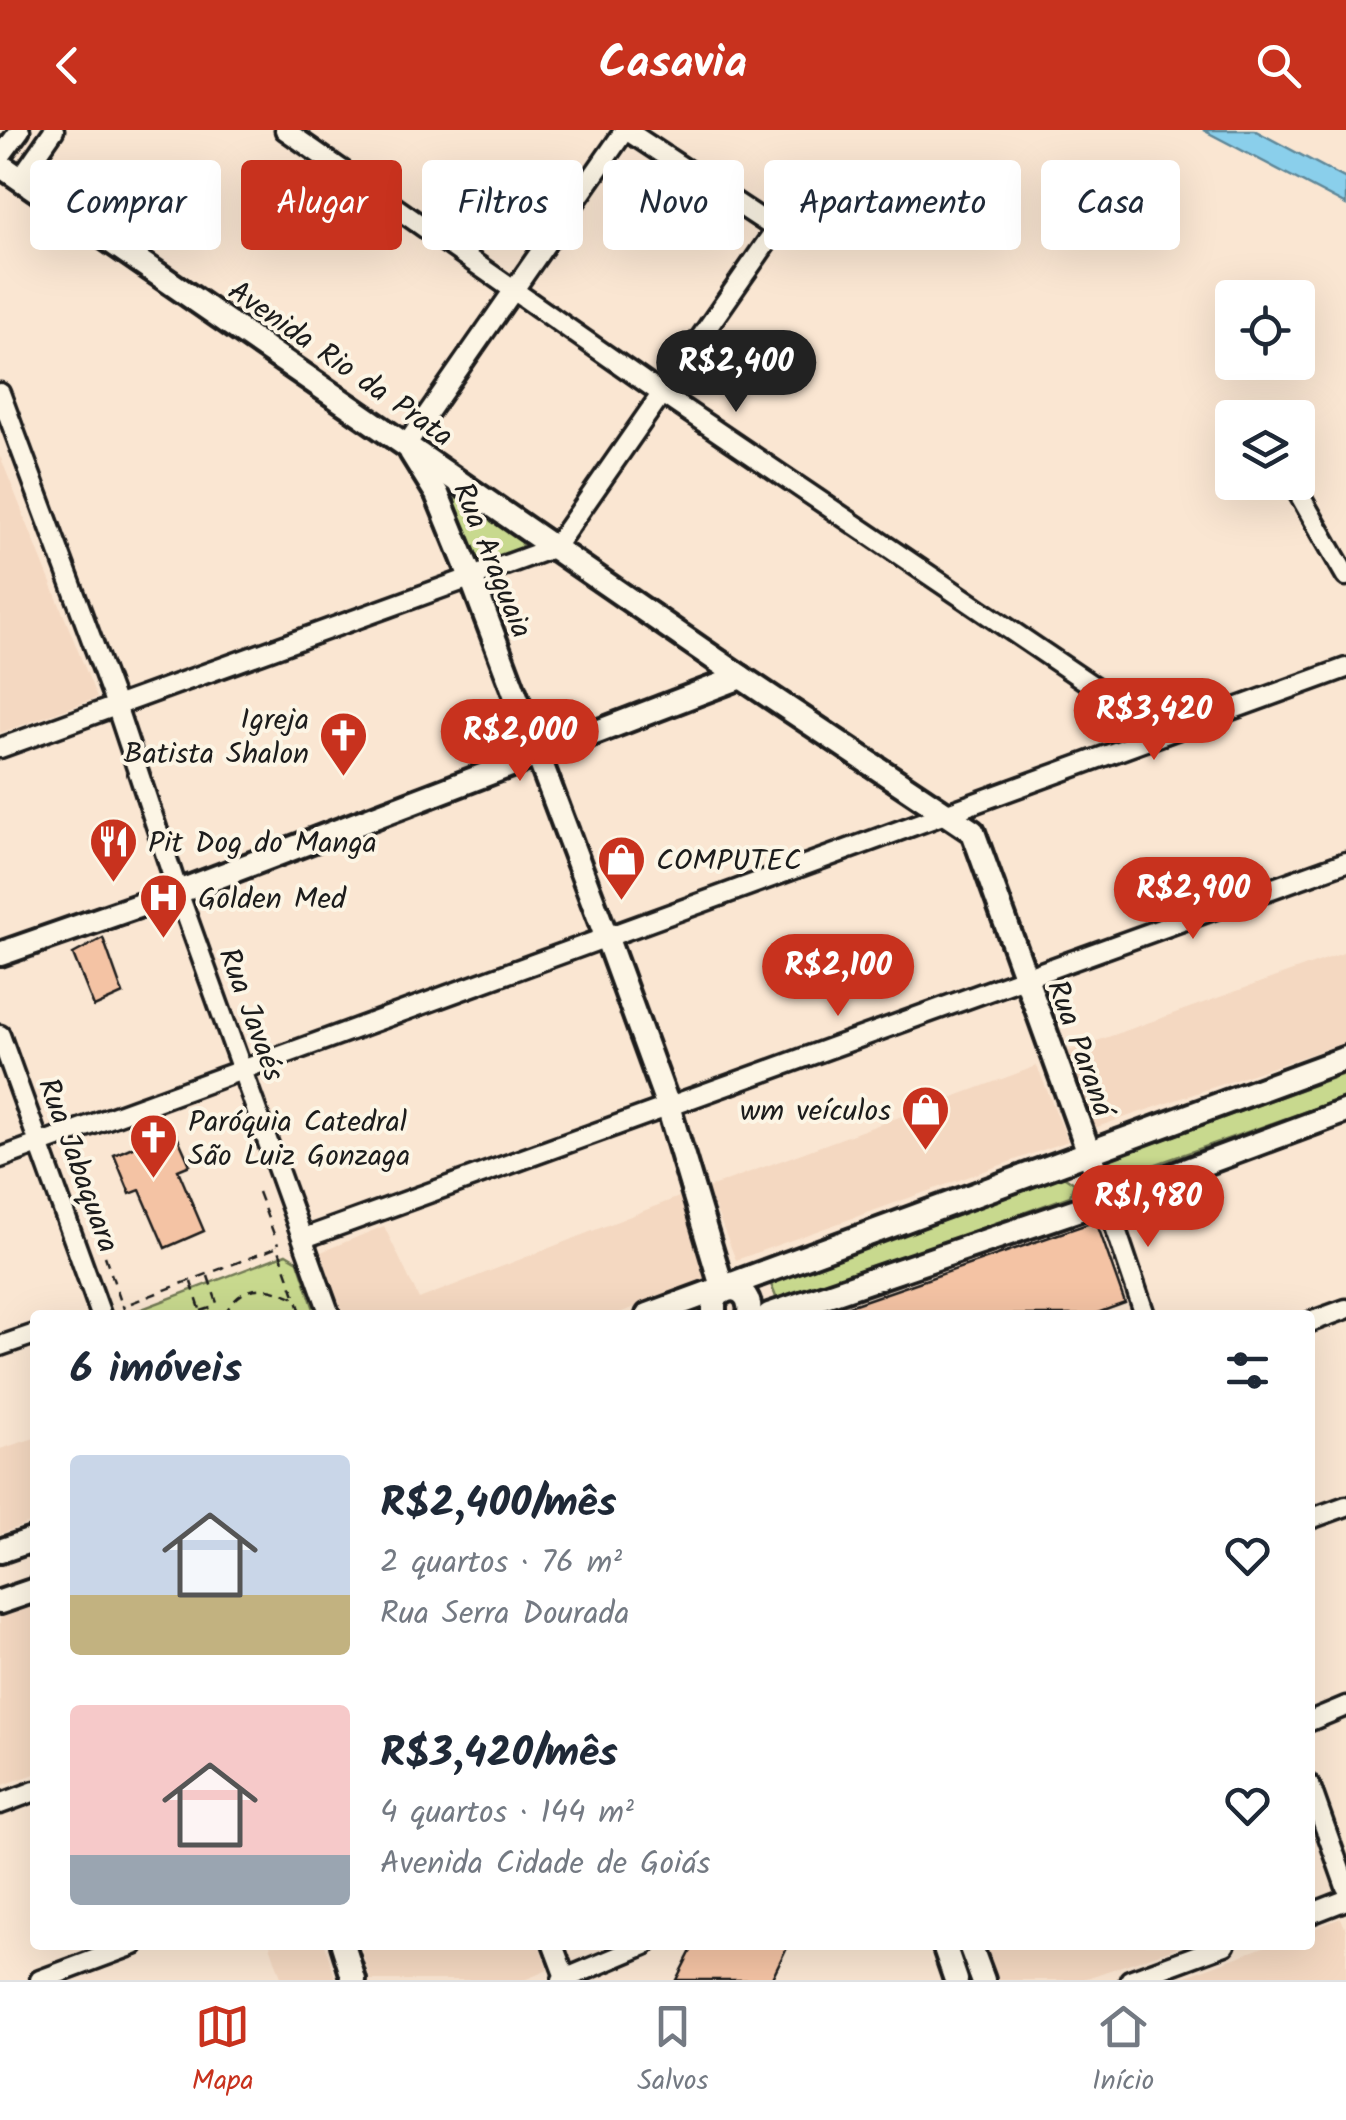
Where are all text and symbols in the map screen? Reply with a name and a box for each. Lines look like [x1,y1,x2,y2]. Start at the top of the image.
text: Casavia [599,29,747,101]
icon: back [40,38,95,93]
icon: search [1251,38,1306,93]
chip: Comprar [30,160,221,250]
chip: Alugar [241,160,402,250]
chip: Filtros [422,160,583,250]
chip: Novo [603,160,744,250]
chip: Apartamento [764,160,1021,250]
chip: Casa [1041,160,1180,250]
street label: Avenida Rio da Prata [217,269,463,461]
map controls [1215,280,1315,500]
button: locate [1215,280,1315,380]
pin: R$2,400 [644,330,828,415]
text: R$2,400 [678,337,794,388]
button: layers [1215,400,1315,500]
street label: Rua Araguaia [438,476,544,646]
pin: R$3,420 [1062,678,1246,763]
text: R$3,420 [1096,685,1212,736]
place label: Igreja Batista Shalon [124,697,309,779]
pin: R$2,000 [428,699,612,784]
text: R$2,000 [463,706,577,757]
church icon: Igreja Batista Shalon [318,710,370,778]
restaurant icon: Pit Dog do Manga [87,816,139,884]
place label: Pit Dog do Manga [148,820,377,868]
shop icon: COMPUTEC [595,834,647,902]
place label: COMPUTEC [656,838,802,886]
pin: R$2,900 [1101,857,1285,942]
text: R$2,900 [1136,864,1250,915]
hospital icon: Golden Med [137,872,189,940]
place label: Golden Med [198,876,347,924]
pin: R$2,100 [746,934,930,1019]
street label: Rua Javaés [204,941,296,1088]
text: R$2,100 [784,941,892,992]
street label: Rua Paraná [1032,973,1127,1127]
street label: Rua Jabaquara [23,1072,131,1260]
shop icon: wm veículos [900,1084,952,1152]
place label: wm veículos [740,1088,891,1136]
place label: Paróquia Catedral São Luiz Gonzaga [188,1099,410,1181]
church icon: Paróquia Catedral São Luiz Gonzaga [127,1112,179,1180]
pin: R$1,980 [1056,1165,1240,1250]
text: R$1,980 [1094,1172,1202,1223]
text: 6 imóveis [70,1337,242,1404]
icon: filters [1220,1343,1275,1398]
text: R$2,400/mês [380,1471,617,1538]
icon: home [150,1495,270,1615]
icon: heart [1220,1528,1275,1583]
text: 2 quartos · 76 m² [380,1538,622,1589]
text: Rua Serra Dourada [380,1589,629,1640]
text: R$3,420/mês [380,1721,618,1788]
icon: home [150,1745,270,1865]
icon: heart [1220,1778,1275,1833]
text: 4 quartos · 144 m² [380,1788,634,1839]
text: Avenida Cidade de Goiás [380,1839,710,1890]
tab: Mapa [192,1999,254,2104]
tab: Salvos [637,1999,708,2104]
tab: Início [1092,1999,1154,2104]

